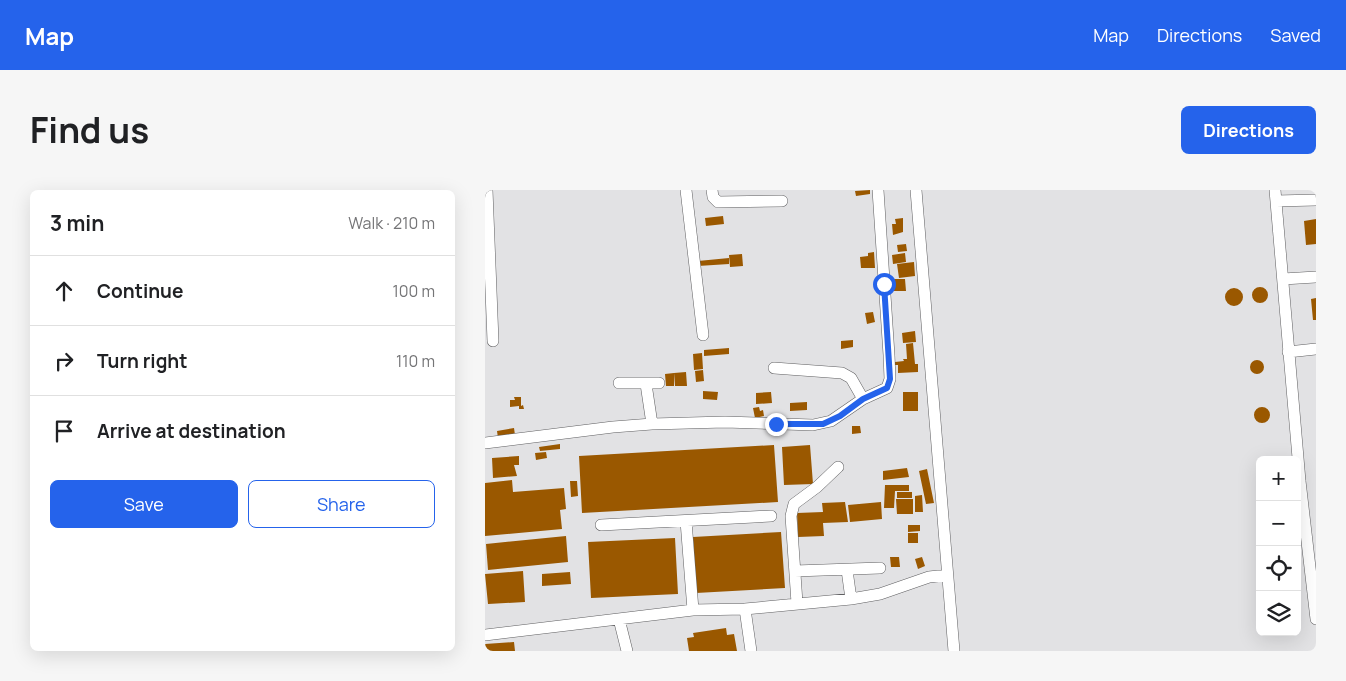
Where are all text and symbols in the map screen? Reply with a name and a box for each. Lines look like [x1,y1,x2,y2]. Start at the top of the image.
text: Map [25,19,74,52]
text: Map [1093,23,1129,47]
text: Directions [1157,23,1242,47]
text: Saved [1270,23,1321,47]
text: Find us [30,106,149,154]
button: Directions [1181,106,1316,154]
text: 3 min [50,209,104,237]
text: Walk · 210 m [348,212,435,234]
route start [873,273,896,296]
icon: ahead [50,277,78,305]
text: Continue [97,278,183,304]
text: 100 m [392,280,435,302]
icon: right [50,347,78,375]
text: Turn right [97,348,187,374]
text: 110 m [396,350,435,372]
route end [765,413,788,436]
icon: arrive [50,417,78,445]
text: Arrive at destination [97,418,286,444]
map controls [1256,456,1301,636]
button: + [1256,456,1301,501]
button: Save [50,480,238,528]
button: Share [248,480,435,528]
button: − [1256,501,1301,546]
button: locate [1256,546,1301,591]
button: layers [1256,591,1301,636]

